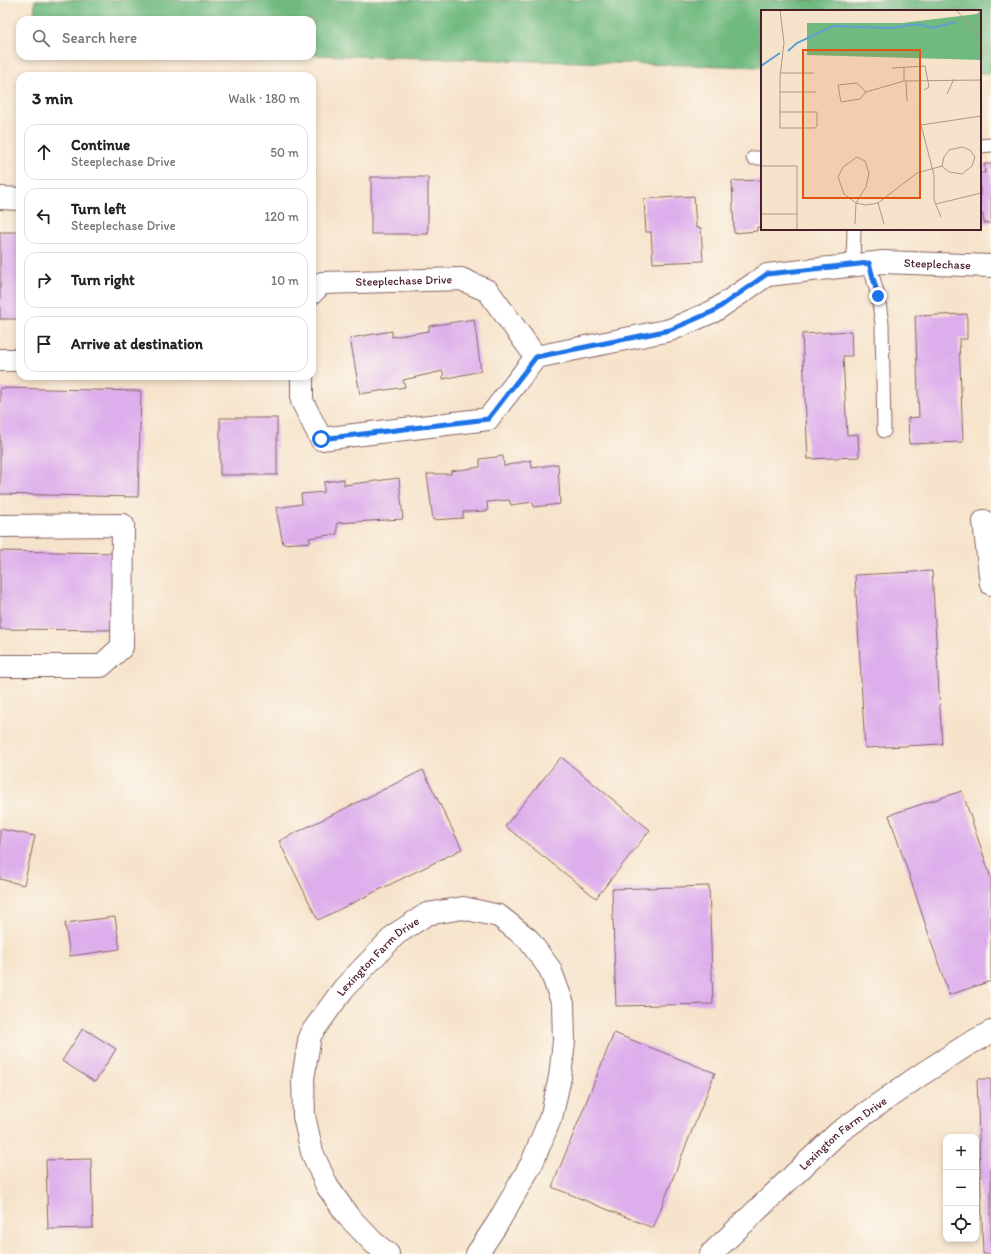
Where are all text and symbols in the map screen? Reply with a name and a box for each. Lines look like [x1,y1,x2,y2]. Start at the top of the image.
inset map [761,10,981,230]
search box [16,16,316,60]
icon: search [30,27,52,49]
text: Search here [62,29,137,47]
text: 3 min [32,88,73,108]
text: Walk · 180 m [228,91,300,106]
text: Continue [71,136,130,154]
icon: ahead [33,141,55,163]
text: 50 m [270,145,299,160]
text: Steeplechase Drive [71,154,176,169]
text: Turn left [71,200,126,218]
icon: left [33,205,55,227]
text: 120 m [264,209,299,224]
text: Steeplechase Drive [71,218,176,233]
street label: Steeplechase [904,256,971,272]
icon: right [33,269,55,291]
text: Turn right [71,271,135,289]
street label: Steeplechase Drive [355,272,453,289]
text: 10 m [271,273,299,288]
route end [869,287,887,305]
icon: arrive [33,333,55,355]
text: Arrive at destination [71,335,203,353]
route start [312,430,330,448]
street label: Lexington Farm Drive [334,914,422,999]
street label: Lexington Farm Drive [796,1094,890,1173]
map controls [943,1134,979,1242]
button: + [943,1134,979,1170]
button: − [943,1170,979,1206]
button: locate [943,1206,979,1242]

